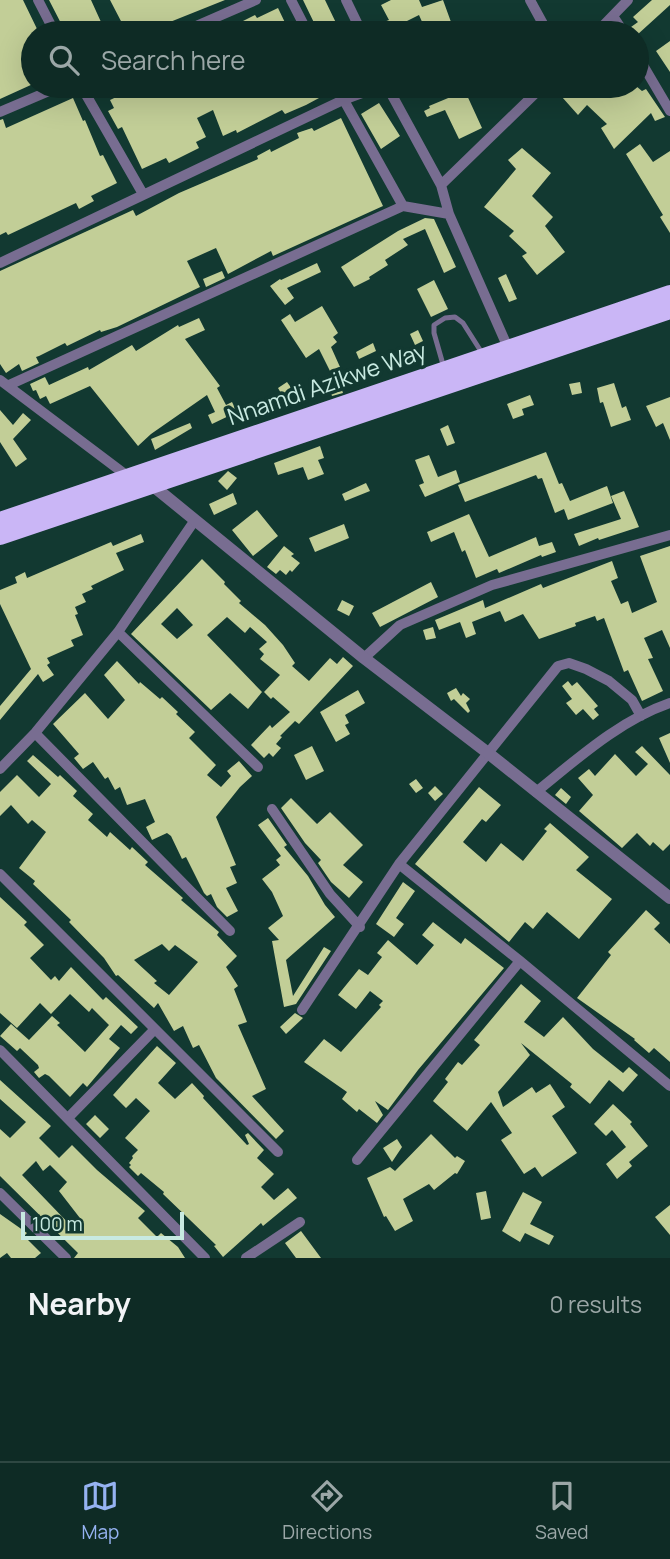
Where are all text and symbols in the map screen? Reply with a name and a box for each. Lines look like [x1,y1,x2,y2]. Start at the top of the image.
search box [21,21,649,98]
icon: search [45,41,83,79]
text: Search here [101,42,246,78]
street label: Nnamdi Azikwe Way [223,334,431,432]
scale bar [21,1209,184,1241]
text: 100 m [32,1211,83,1237]
text: Nearby [28,1283,131,1324]
text: 0 results [549,1288,642,1320]
tab: Map [81,1477,119,1545]
tab: Directions [282,1477,372,1545]
tab: Saved [535,1477,589,1545]

